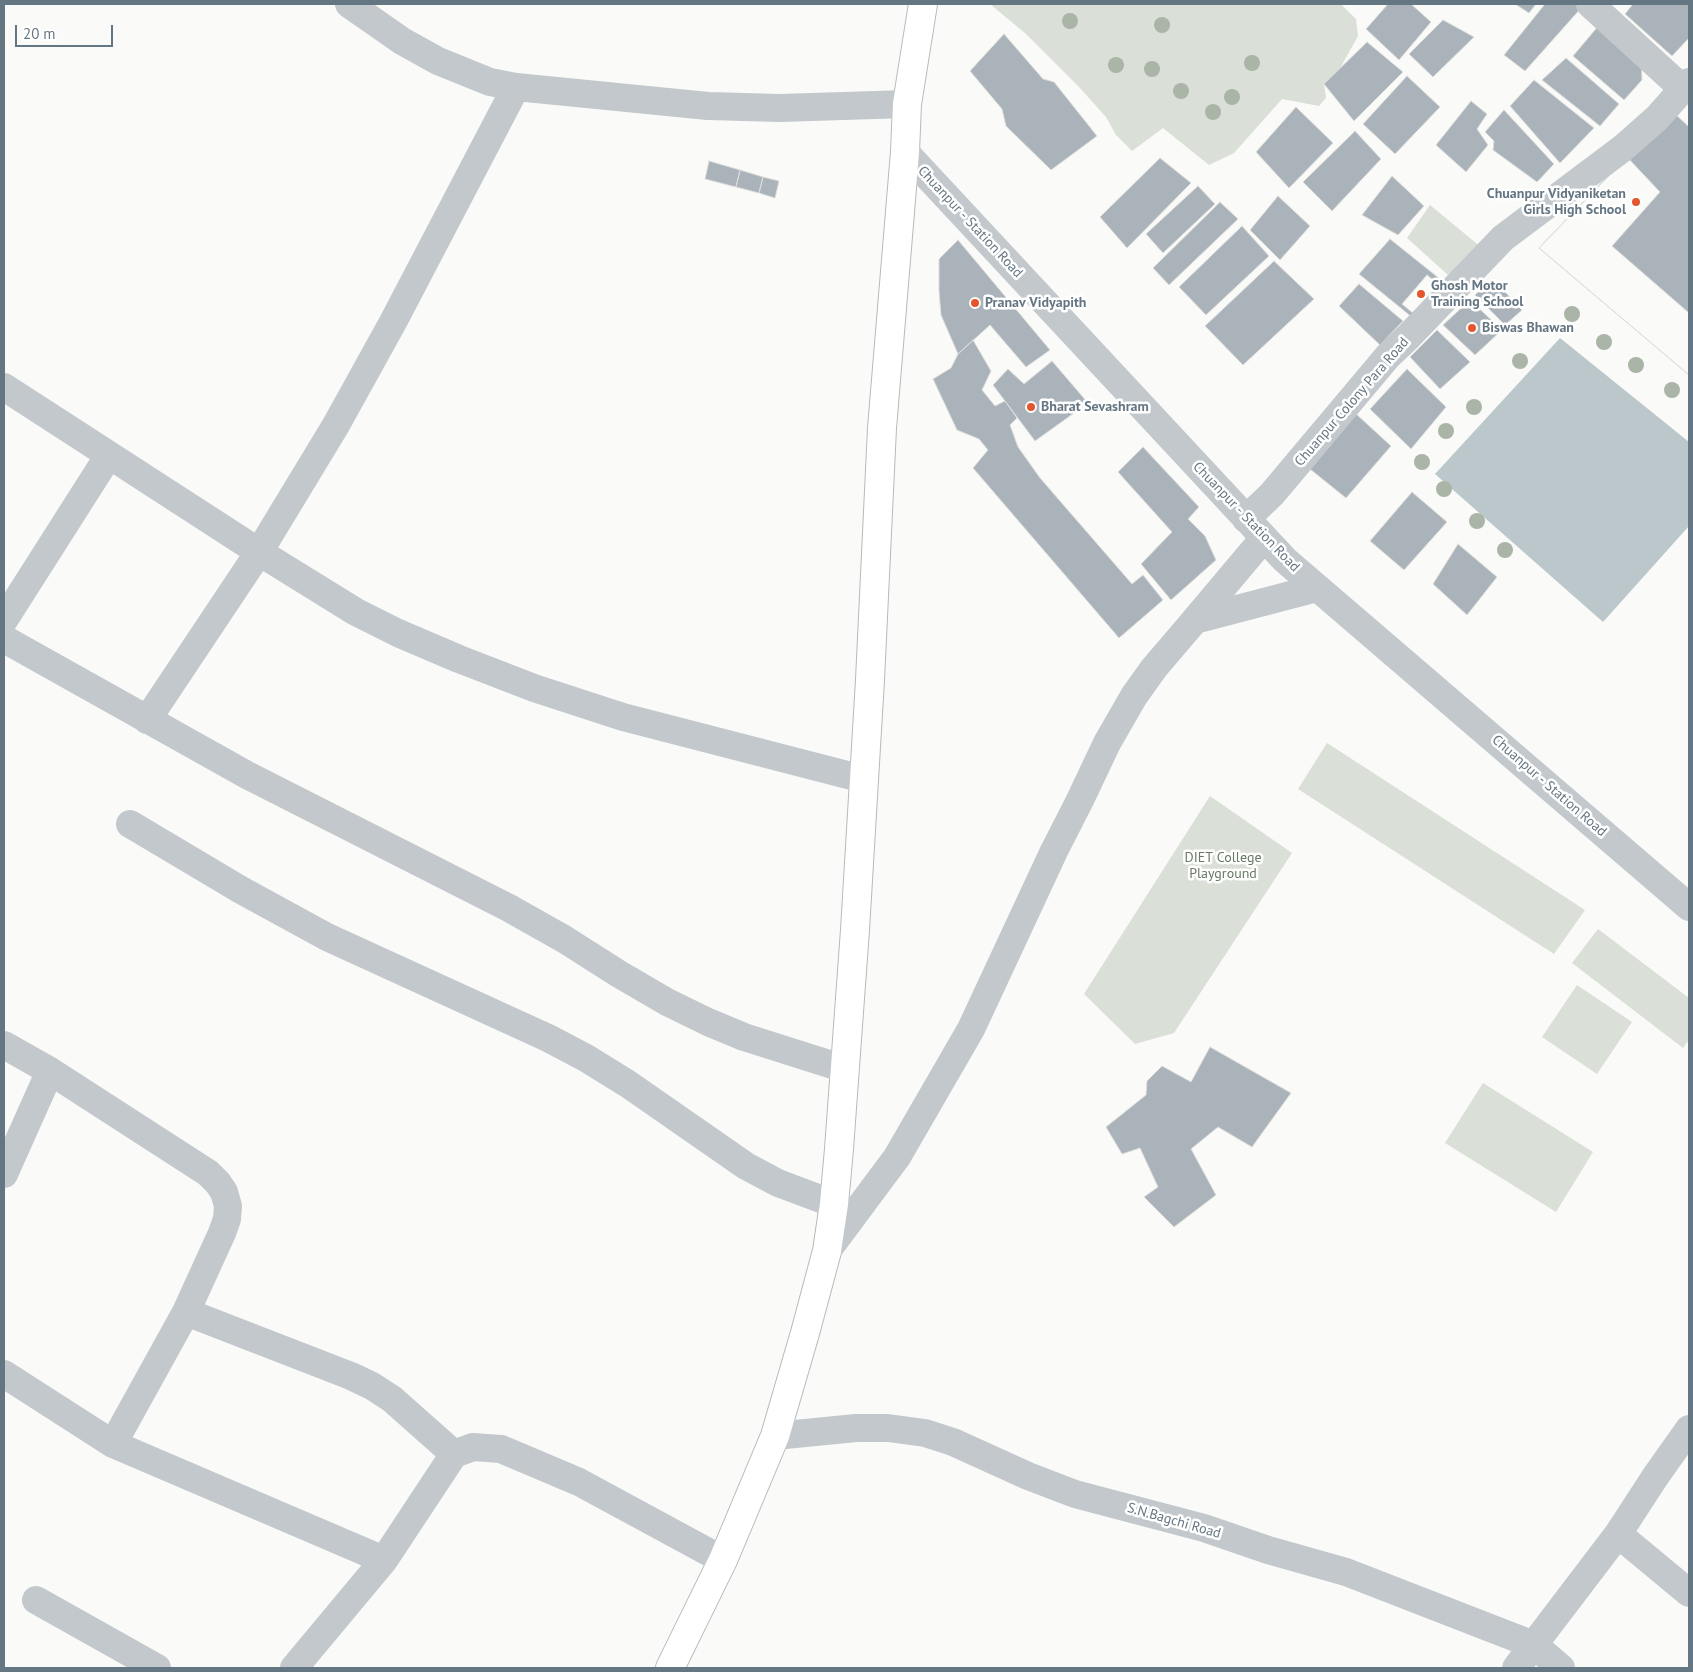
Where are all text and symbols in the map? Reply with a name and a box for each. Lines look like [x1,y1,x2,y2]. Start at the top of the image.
scale bar [18,15,115,47]
text: 20 m [23,24,56,43]
street label: Chuanpur - Station Road [914,163,1026,281]
place label: Chuanpur Vidyaniketan Girls High School [1487,186,1626,218]
marker: Chuanpur Vidyaniketan Girls High School [1630,196,1642,208]
place label: Ghosh Motor Training School [1431,278,1523,310]
marker: Ghosh Motor Training School [1415,288,1427,300]
place label: Pranav Vidyapith [985,295,1086,311]
marker: Pranav Vidyapith [969,297,981,309]
place label: Biswas Bhawan [1482,320,1574,336]
marker: Biswas Bhawan [1466,322,1478,334]
street label: Chuanpur Colony Para Road [1291,334,1413,470]
place label: Bharat Sevashram [1041,399,1149,415]
marker: Bharat Sevashram [1025,401,1037,413]
street label: Chuanpur - Station Road [1189,459,1303,575]
street label: Chuanpur - Station Road [1488,732,1610,840]
park label: DIET College Playground [1184,850,1262,882]
street label: S.N.Bagchi Road [1125,1500,1223,1542]

